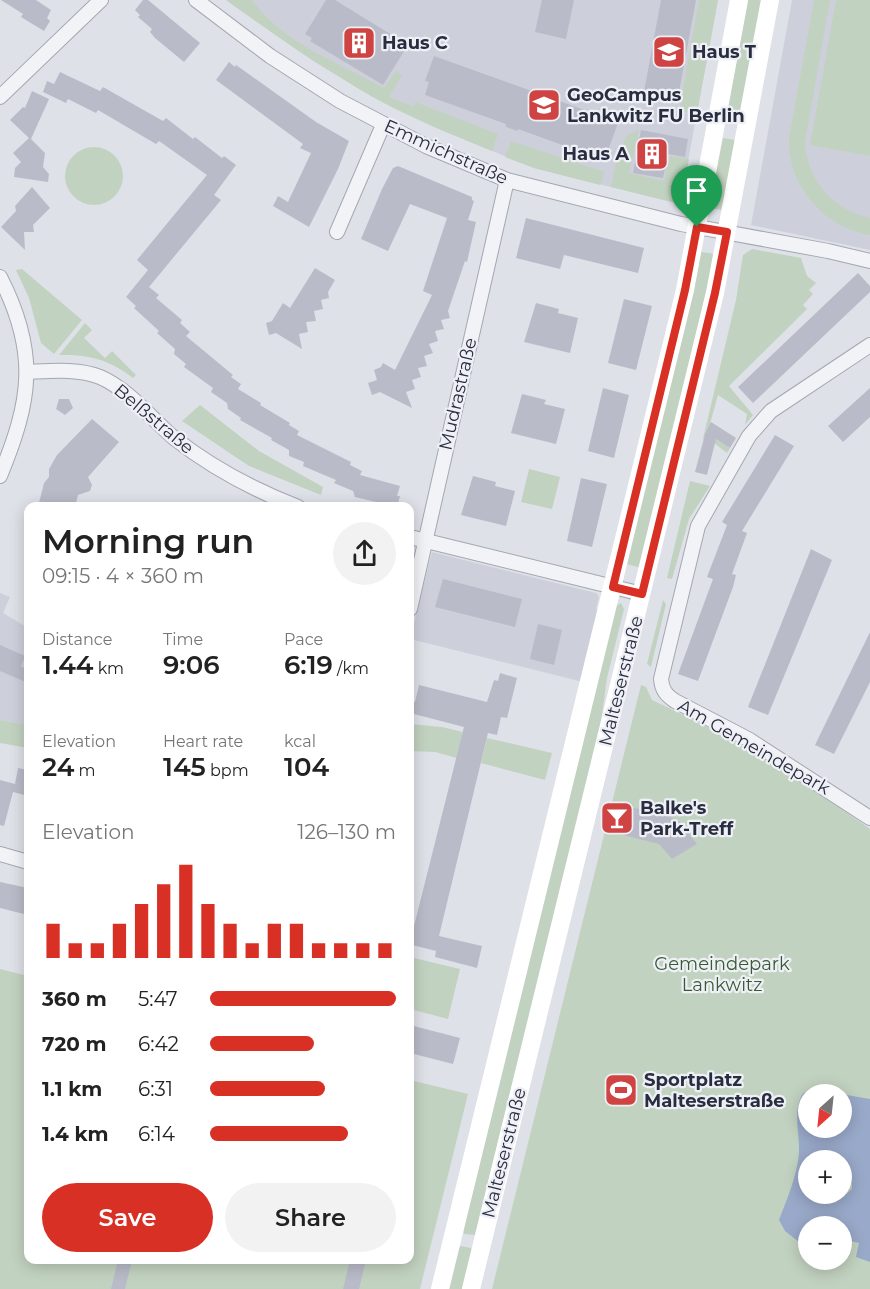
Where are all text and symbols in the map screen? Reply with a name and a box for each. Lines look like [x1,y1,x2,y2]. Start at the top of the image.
building icon: Haus C [341,25,377,61]
place label: Haus C [382,32,448,54]
school or university icon: Haus T [651,34,687,70]
place label: Haus T [692,41,757,63]
place label: GeoCampus Lankwitz FU Berlin [567,84,745,127]
school or university icon: GeoCampus Lankwitz FU Berlin [526,87,562,123]
street label: Emmichstraße [381,115,511,189]
building icon: Haus A [634,136,670,172]
place label: Haus A [563,143,629,165]
pin [671,165,722,227]
icon: arrive [680,174,713,207]
street label: Mudrastraße [434,336,482,452]
street label: Belßstraße [110,379,198,459]
text: Morning run [42,521,254,561]
button: share [333,522,396,585]
text: 09:15 · 4 × 360 m [42,564,204,588]
street label: Malteserstraße [594,614,648,748]
text: Distance [42,630,112,649]
text: Time [163,630,203,649]
text: Pace [284,630,323,649]
text: 1.44 [42,649,93,681]
text: 9:06 [163,649,219,681]
text: 6:19 [284,649,333,681]
text: km [93,659,124,678]
text: /km [333,659,369,678]
street label: Am Gemeindepark [674,694,834,800]
text: Elevation [42,732,116,751]
text: Heart rate [163,732,243,751]
text: kcal [284,732,316,751]
text: 24 [42,751,74,783]
text: 145 [163,751,206,783]
text: 104 [284,751,329,783]
text: m [74,761,96,780]
text: bpm [206,761,249,780]
place label: Balke's Park-Treff [640,797,734,840]
bar icon: Balke's Park-Treff [599,800,635,836]
text: Elevation [42,820,134,844]
text: 126–130 m [297,820,396,844]
park label: Gemeindepark Lankwitz [654,953,790,996]
text: 360 m [42,987,107,1011]
text: 5:47 [138,987,178,1011]
text: 720 m [42,1032,106,1056]
text: 6:42 [138,1032,179,1056]
place label: Sportplatz Malteserstraße [644,1069,785,1112]
sports icon: Sportplatz Malteserstraße [603,1072,639,1108]
text: 1.1 km [42,1077,102,1101]
text: 6:31 [138,1077,173,1101]
north arrow [798,1084,852,1138]
map controls [798,1084,852,1270]
street label: Malteserstraße [477,1086,531,1220]
text: 1.4 km [42,1122,109,1146]
text: 6:14 [138,1122,175,1146]
button: + [798,1150,852,1204]
button: Save [42,1183,213,1252]
button: Share [225,1183,396,1252]
button: − [798,1216,852,1270]

